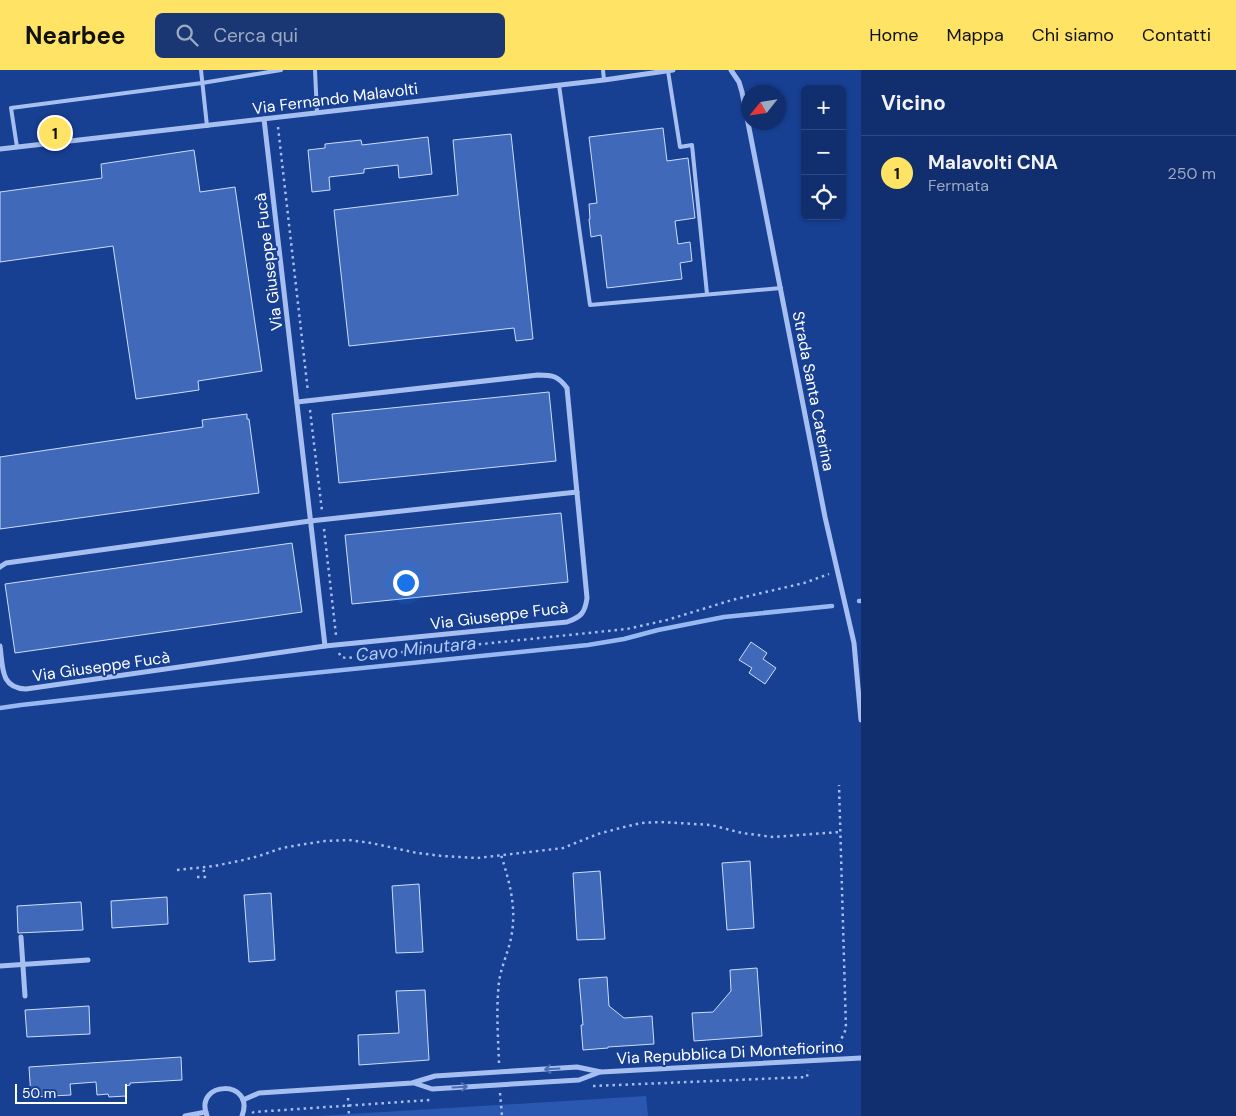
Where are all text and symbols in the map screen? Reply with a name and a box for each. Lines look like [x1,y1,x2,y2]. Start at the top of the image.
search box [155,13,505,58]
text: Nearbee [25,20,125,51]
icon: search [173,21,201,49]
text: Cerca qui [213,23,298,48]
text: Home [869,23,919,47]
text: Mappa [947,23,1004,47]
text: Chi siamo [1032,23,1114,47]
text: Contatti [1142,23,1211,47]
street label: Via Fernando Malavolti [251,78,419,119]
north arrow [741,85,786,130]
map controls [801,85,846,220]
button: + [801,85,846,130]
text: Vicino [881,89,946,117]
pin: 1 [39,114,71,152]
button: − [801,130,846,175]
text: Malavolti CNA [928,150,1058,175]
text: 1 [894,163,900,184]
text: 250 m [1168,163,1216,184]
button: locate [801,175,846,220]
text: Fermata [928,175,989,196]
street label: Via Giuseppe Fucà [250,192,287,332]
street label: Strada Santa Caterina [788,309,839,473]
your location [393,570,419,596]
street label: Via Giuseppe Fucà [429,597,569,634]
water label: Cavo Minutara [354,631,478,667]
street label: Via Giuseppe Fucà [31,646,171,687]
street label: Via Repubblica Di Montefiorino [616,1036,844,1069]
one-way arrow [545,1064,561,1073]
scale bar [15,1081,128,1104]
one-way arrow [452,1083,468,1092]
text: 50 m [22,1084,56,1102]

